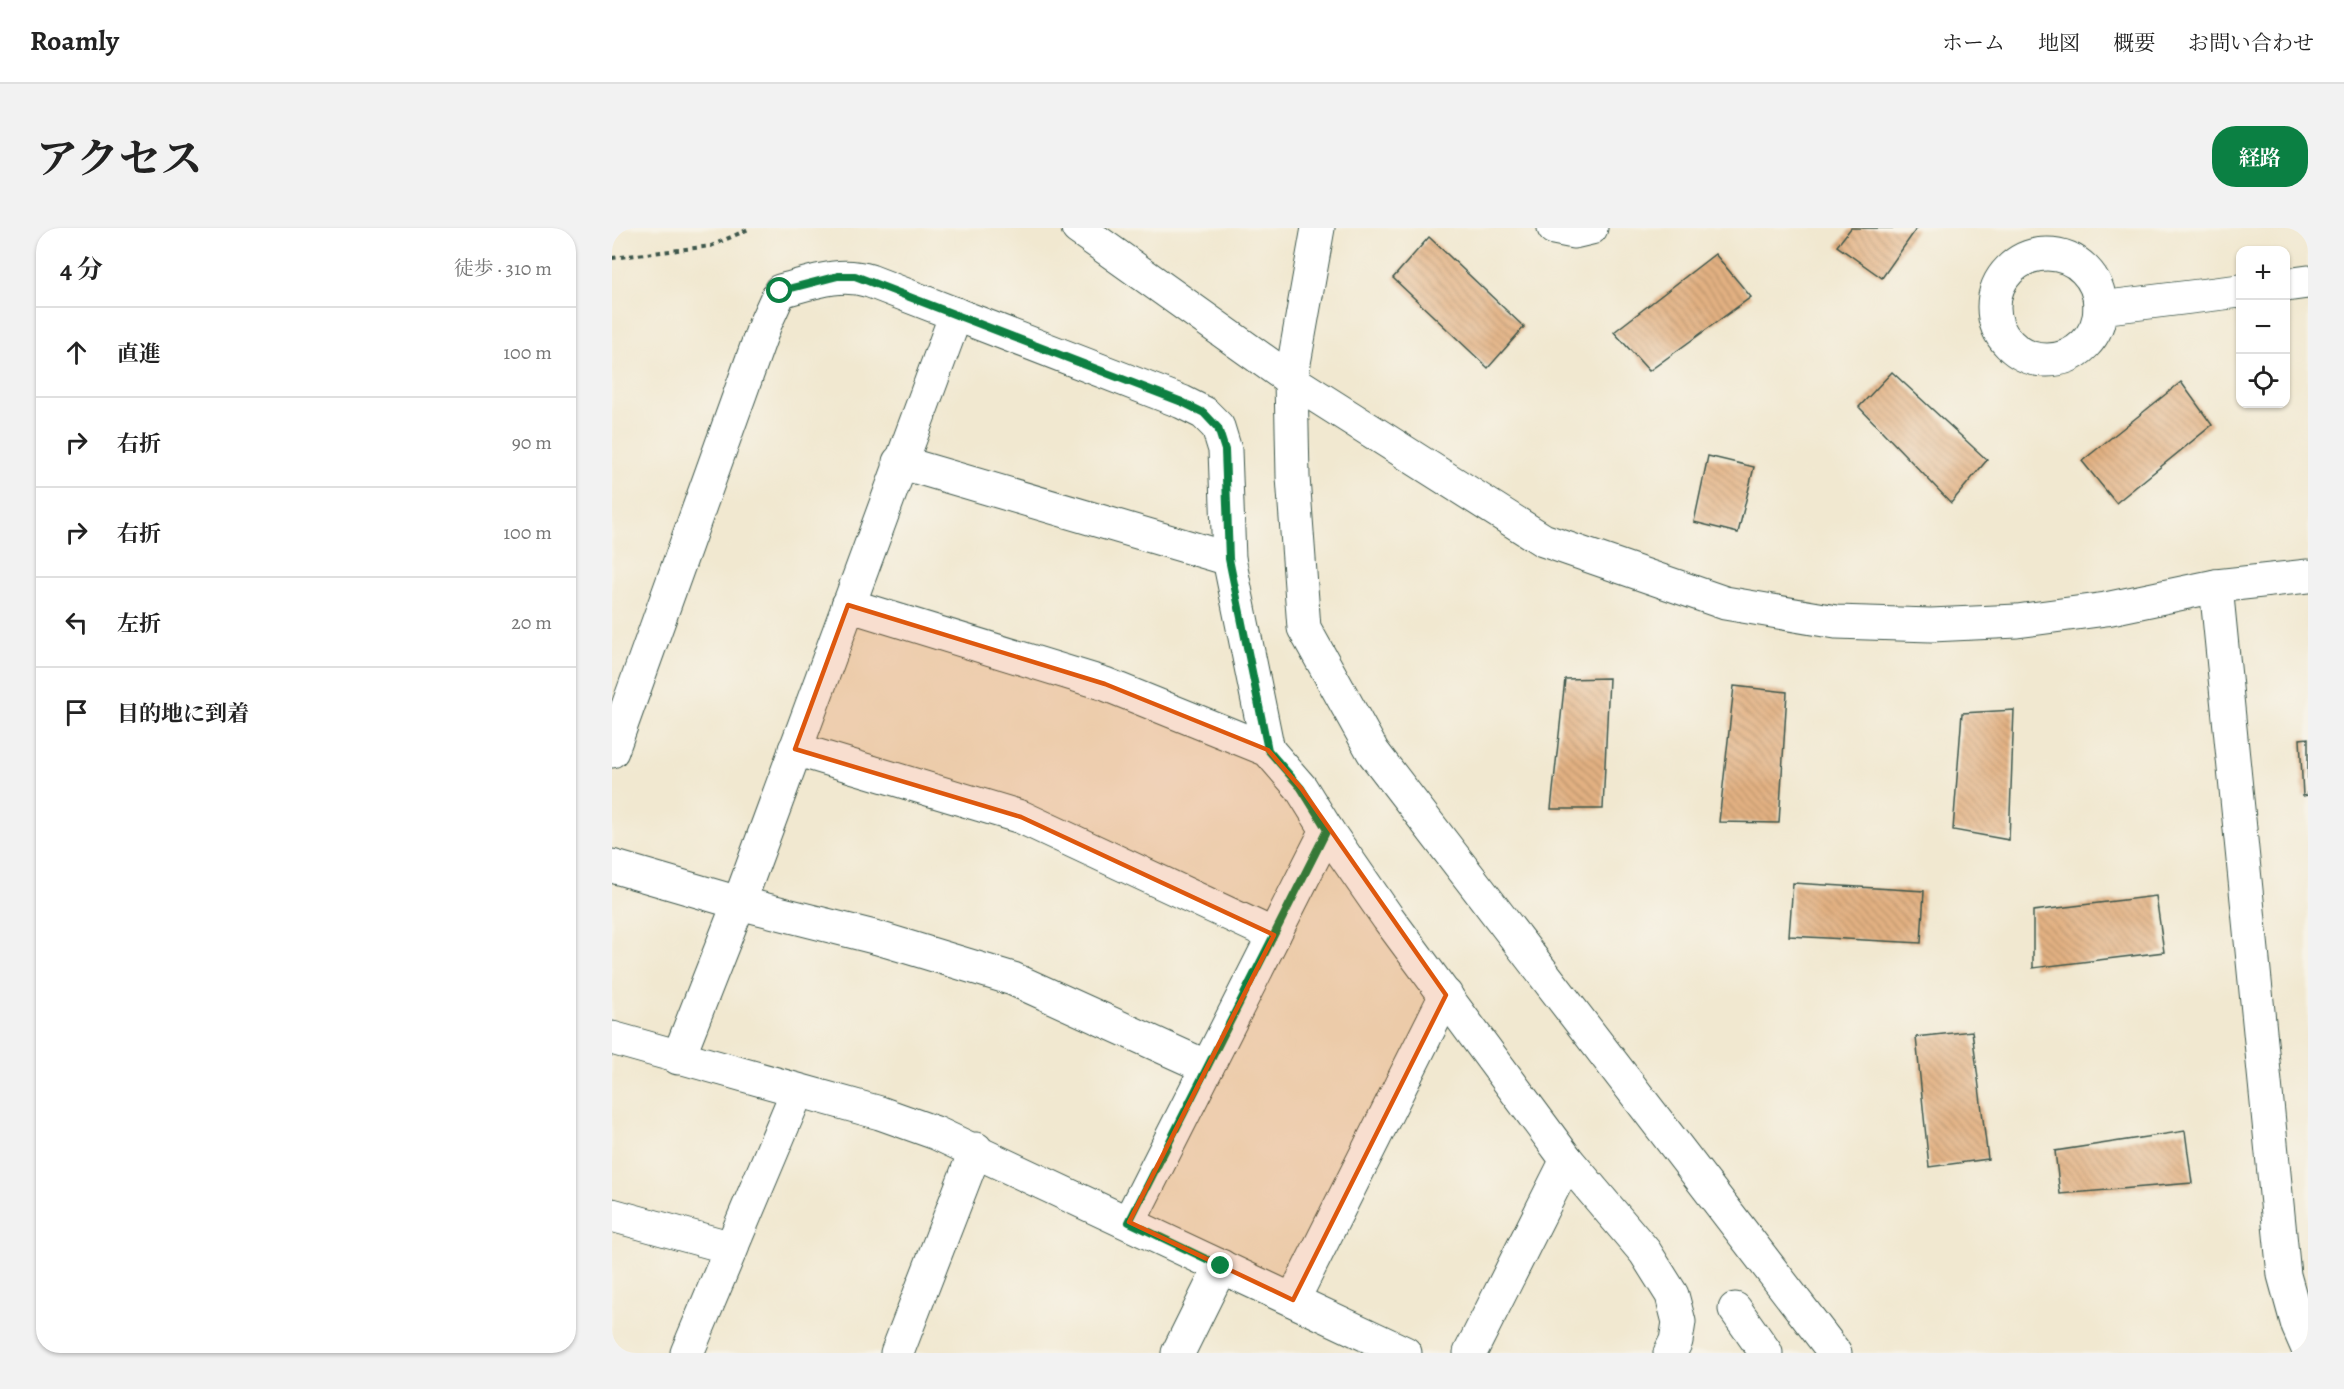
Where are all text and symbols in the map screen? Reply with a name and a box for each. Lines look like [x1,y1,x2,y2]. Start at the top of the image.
text: Roamly [30,22,119,60]
text: ホーム [1942,29,2005,57]
text: 地図 [2038,29,2080,57]
text: 概要 [2113,29,2155,57]
text: お問い合わせ [2188,29,2314,57]
button: 経路 [2212,126,2308,187]
text: アクセス [36,130,203,187]
map controls [2236,246,2290,408]
button: + [2236,246,2290,300]
text: 4 分 [60,252,103,287]
text: 徒歩 · 310 m [454,255,552,282]
route start [766,277,792,303]
button: − [2236,300,2290,354]
icon: ahead [60,336,93,369]
text: 直進 [117,339,161,369]
text: 100 m [503,339,552,366]
button: locate [2236,354,2290,408]
icon: right [60,426,93,459]
text: 右折 [117,429,161,459]
text: 90 m [512,429,552,456]
icon: right [60,516,93,549]
text: 右折 [117,519,161,549]
text: 100 m [503,519,552,546]
icon: left [60,606,93,639]
text: 左折 [117,609,161,639]
text: 20 m [511,609,552,636]
icon: arrive [60,696,93,729]
text: 目的地に到着 [117,699,249,729]
route end [1207,1252,1233,1278]

